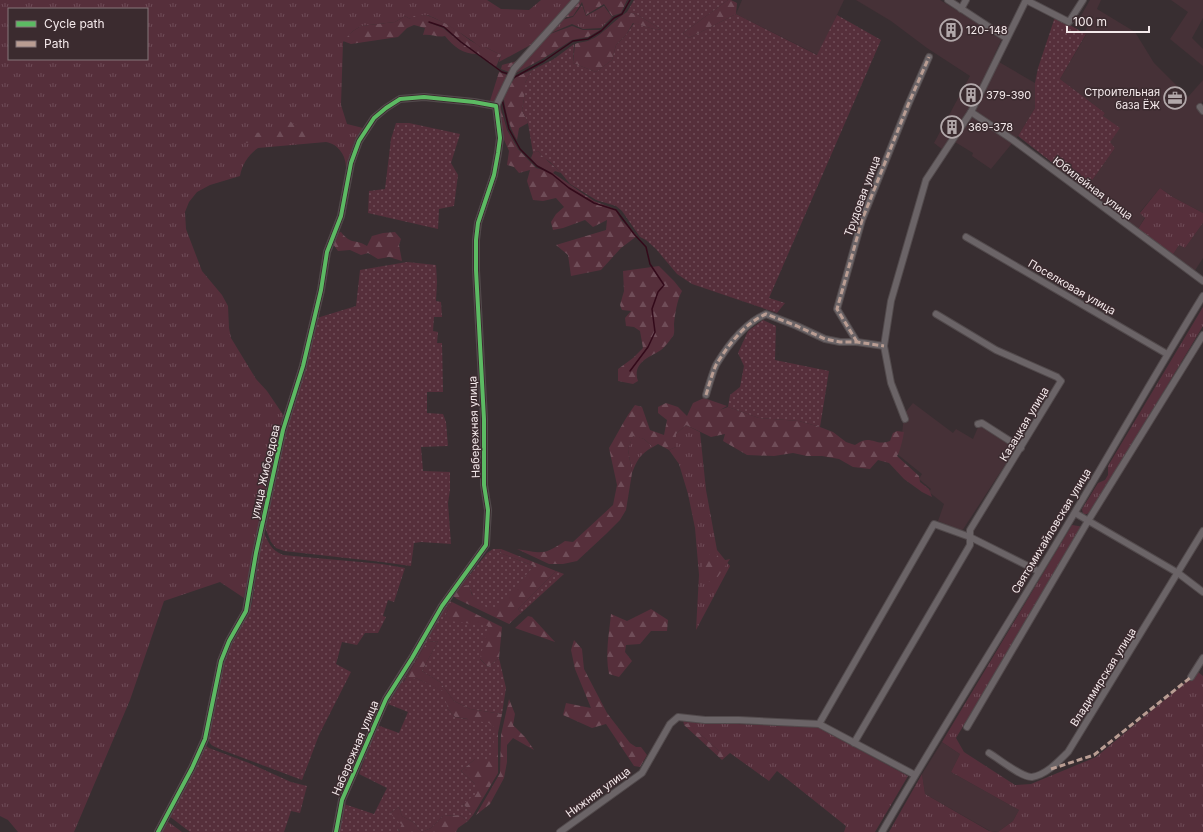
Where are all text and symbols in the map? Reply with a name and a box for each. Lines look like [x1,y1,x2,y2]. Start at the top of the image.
legend [8,8,148,60]
scale bar [1067,8,1149,34]
text: 100 m [1073,14,1107,29]
text: Cycle path [44,16,105,31]
building icon: 120-148 [938,17,964,43]
place label: 120-148 [966,23,1008,37]
text: Path [44,36,69,51]
building icon: 379-390 [958,82,984,108]
place label: Строительная база ЁЖ [1084,85,1160,112]
office icon: Строительная база ЁЖ [1162,85,1188,111]
place label: 379-390 [986,88,1031,102]
building icon: 369-378 [939,114,965,140]
place label: 369-378 [968,120,1013,134]
street label: Юбилейная улица [1050,153,1136,223]
street label: Трудовая улица [841,154,883,238]
street label: Поселковая улица [1026,256,1118,318]
street label: Набережная улица [465,376,483,478]
street label: Казацкая улица [996,384,1052,464]
street label: улица Жибоедова [247,423,283,521]
street label: Святомихайловская улица [1008,466,1094,596]
street label: Владимирская улица [1067,625,1139,729]
street label: Набережная улица [329,698,381,798]
street label: Нижняя улица [563,764,633,820]

